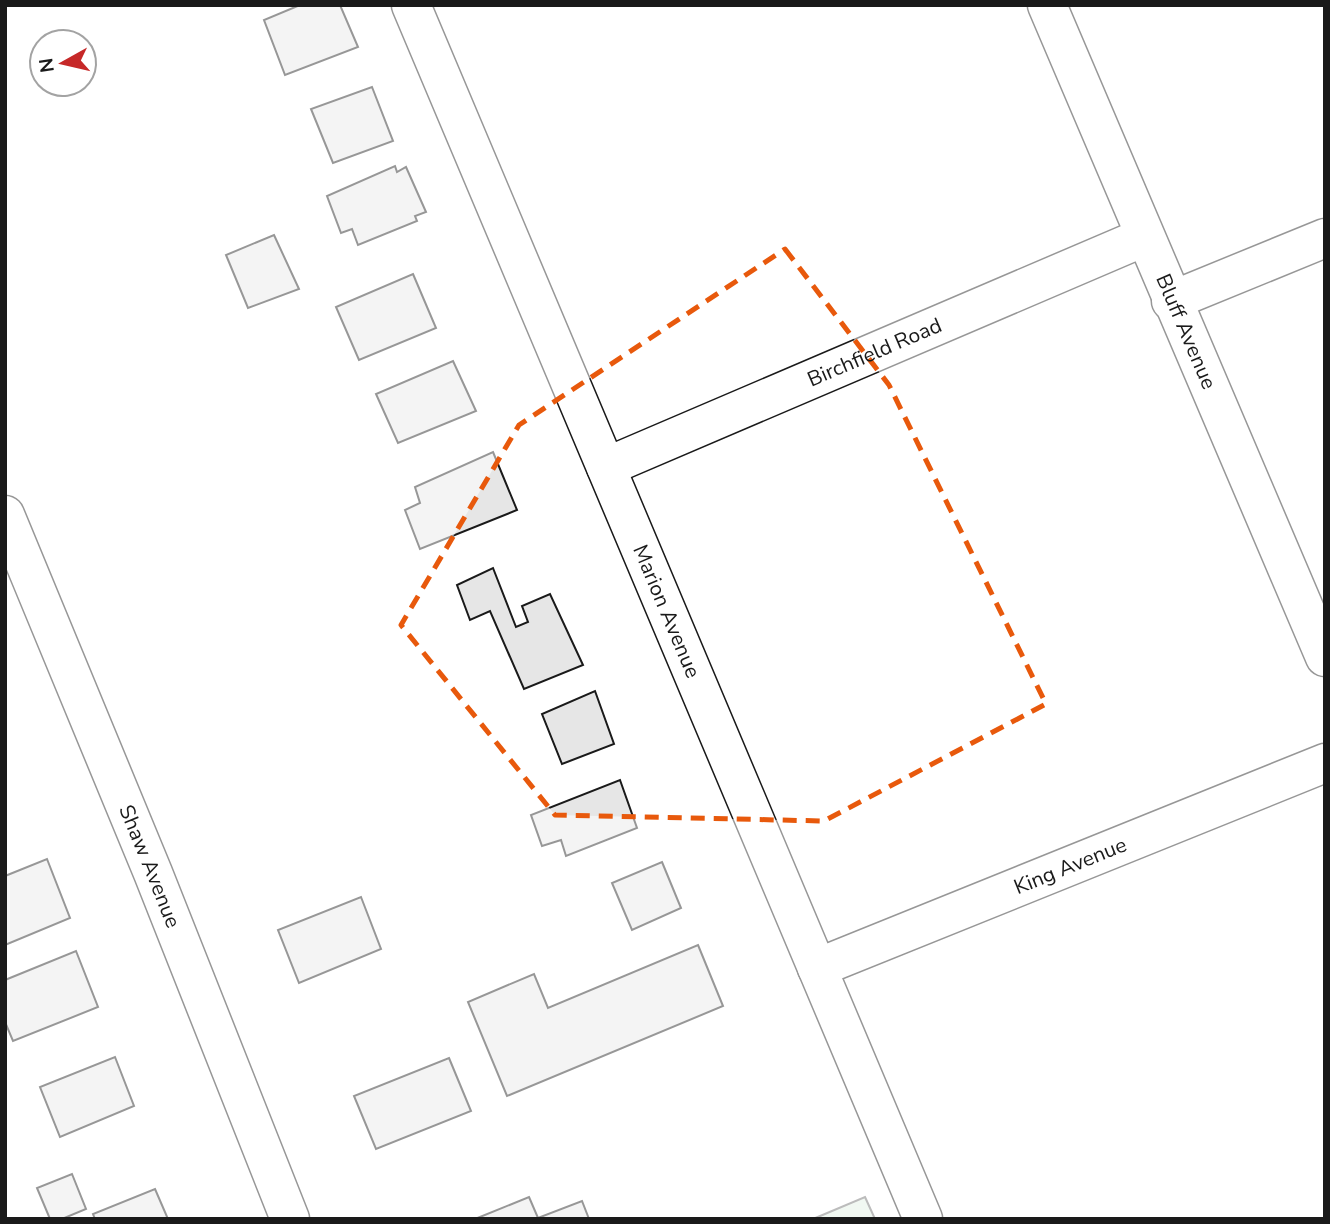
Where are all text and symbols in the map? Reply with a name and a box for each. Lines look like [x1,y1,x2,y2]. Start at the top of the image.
north arrow [28,28,98,98]
text: N [33,56,61,74]
street label: Bluff Avenue [1149,270,1223,394]
street label: Birchfield Road [803,311,946,393]
street label: Marion Avenue [626,540,707,682]
street label: Shaw Avenue [112,801,187,932]
street label: King Avenue [1010,831,1131,901]

